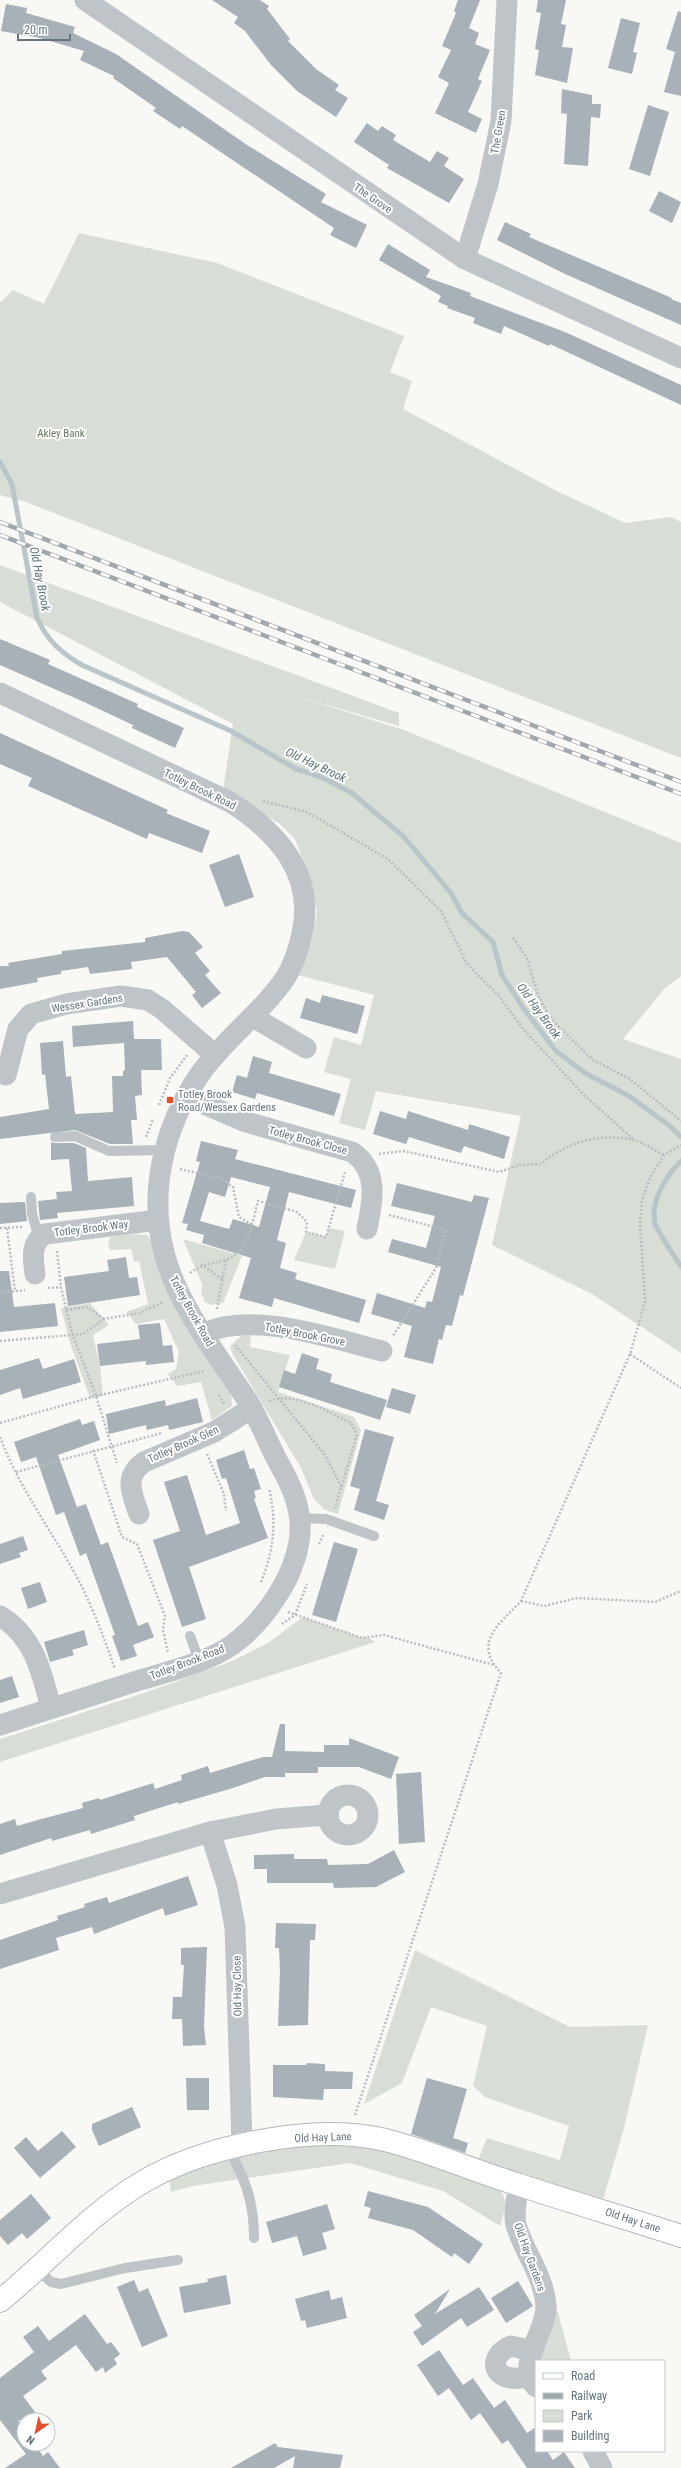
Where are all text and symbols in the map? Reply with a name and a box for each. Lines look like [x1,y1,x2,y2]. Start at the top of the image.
scale bar [18,16,70,42]
text: 20 m [24,23,48,37]
street label: The Green [488,109,509,155]
street label: The Grove [351,181,394,216]
park label: Akley Bank [37,427,85,440]
water label: Old Hay Brook [27,546,53,613]
water label: Old Hay Brook [284,745,349,785]
street label: Totley Brook Road [162,766,238,813]
water label: Old Hay Brook [514,981,564,1042]
street label: Wessex Gardens [51,991,124,1016]
place label: Totley Brook Road/Wessex Gardens [178,1088,276,1114]
marker: Totley Brook Road/Wessex Gardens [165,1095,175,1105]
street label: Totley Brook Close [267,1124,349,1157]
street label: Totley Brook Way [53,1217,129,1239]
street label: Totley Brook Road [167,1274,216,1349]
street label: Totley Brook Grove [264,1320,346,1349]
street label: Totley Brook Glen [146,1423,221,1466]
street label: Totley Brook Road [148,1642,226,1683]
street label: Old Hay Close [230,1956,245,2016]
street label: Old Hay Lane [294,2130,352,2145]
street label: Old Hay Lane [604,2205,662,2235]
street label: Old Hay Gardens [511,2221,548,2293]
legend [535,2360,665,2452]
text: Road [571,2369,595,2383]
text: Railway [571,2389,607,2403]
text: Park [571,2409,593,2423]
north arrow [16,2412,56,2452]
text: Building [571,2429,609,2443]
text: N [24,2432,37,2447]

